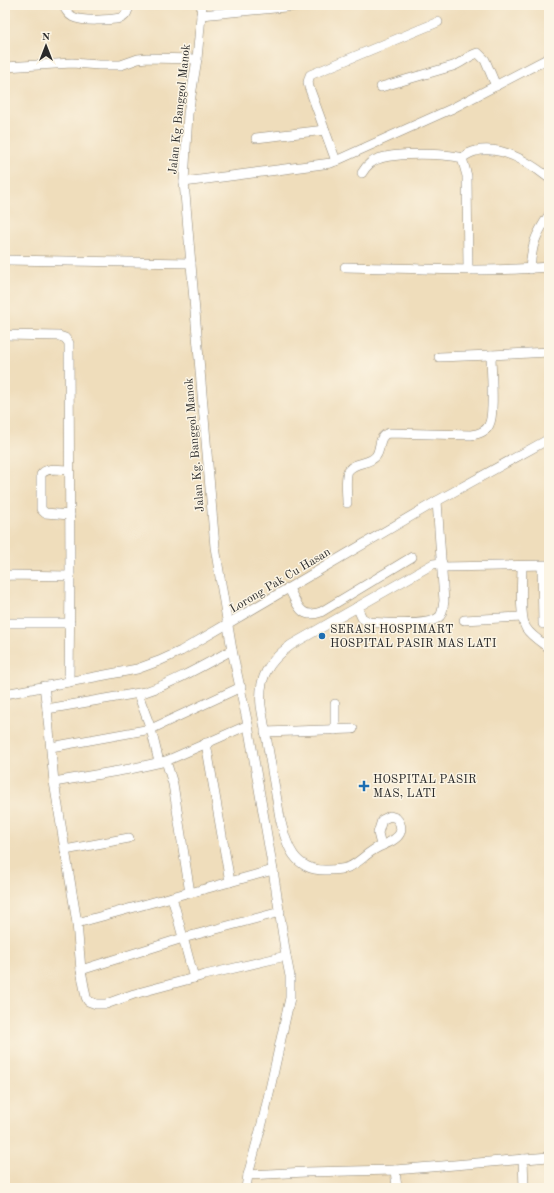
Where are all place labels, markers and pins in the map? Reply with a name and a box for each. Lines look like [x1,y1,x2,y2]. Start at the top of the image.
place label: SERASI HOSPIMART HOSPITAL PASIR MAS LATI [330,624,497,650]
marker: SERASI HOSPIMART HOSPITAL PASIR MAS LATI [317,631,327,641]
place label: HOSPITAL PASIR MAS, LATI [373,774,477,800]
marker: HOSPITAL PASIR MAS, LATI [358,780,370,792]

